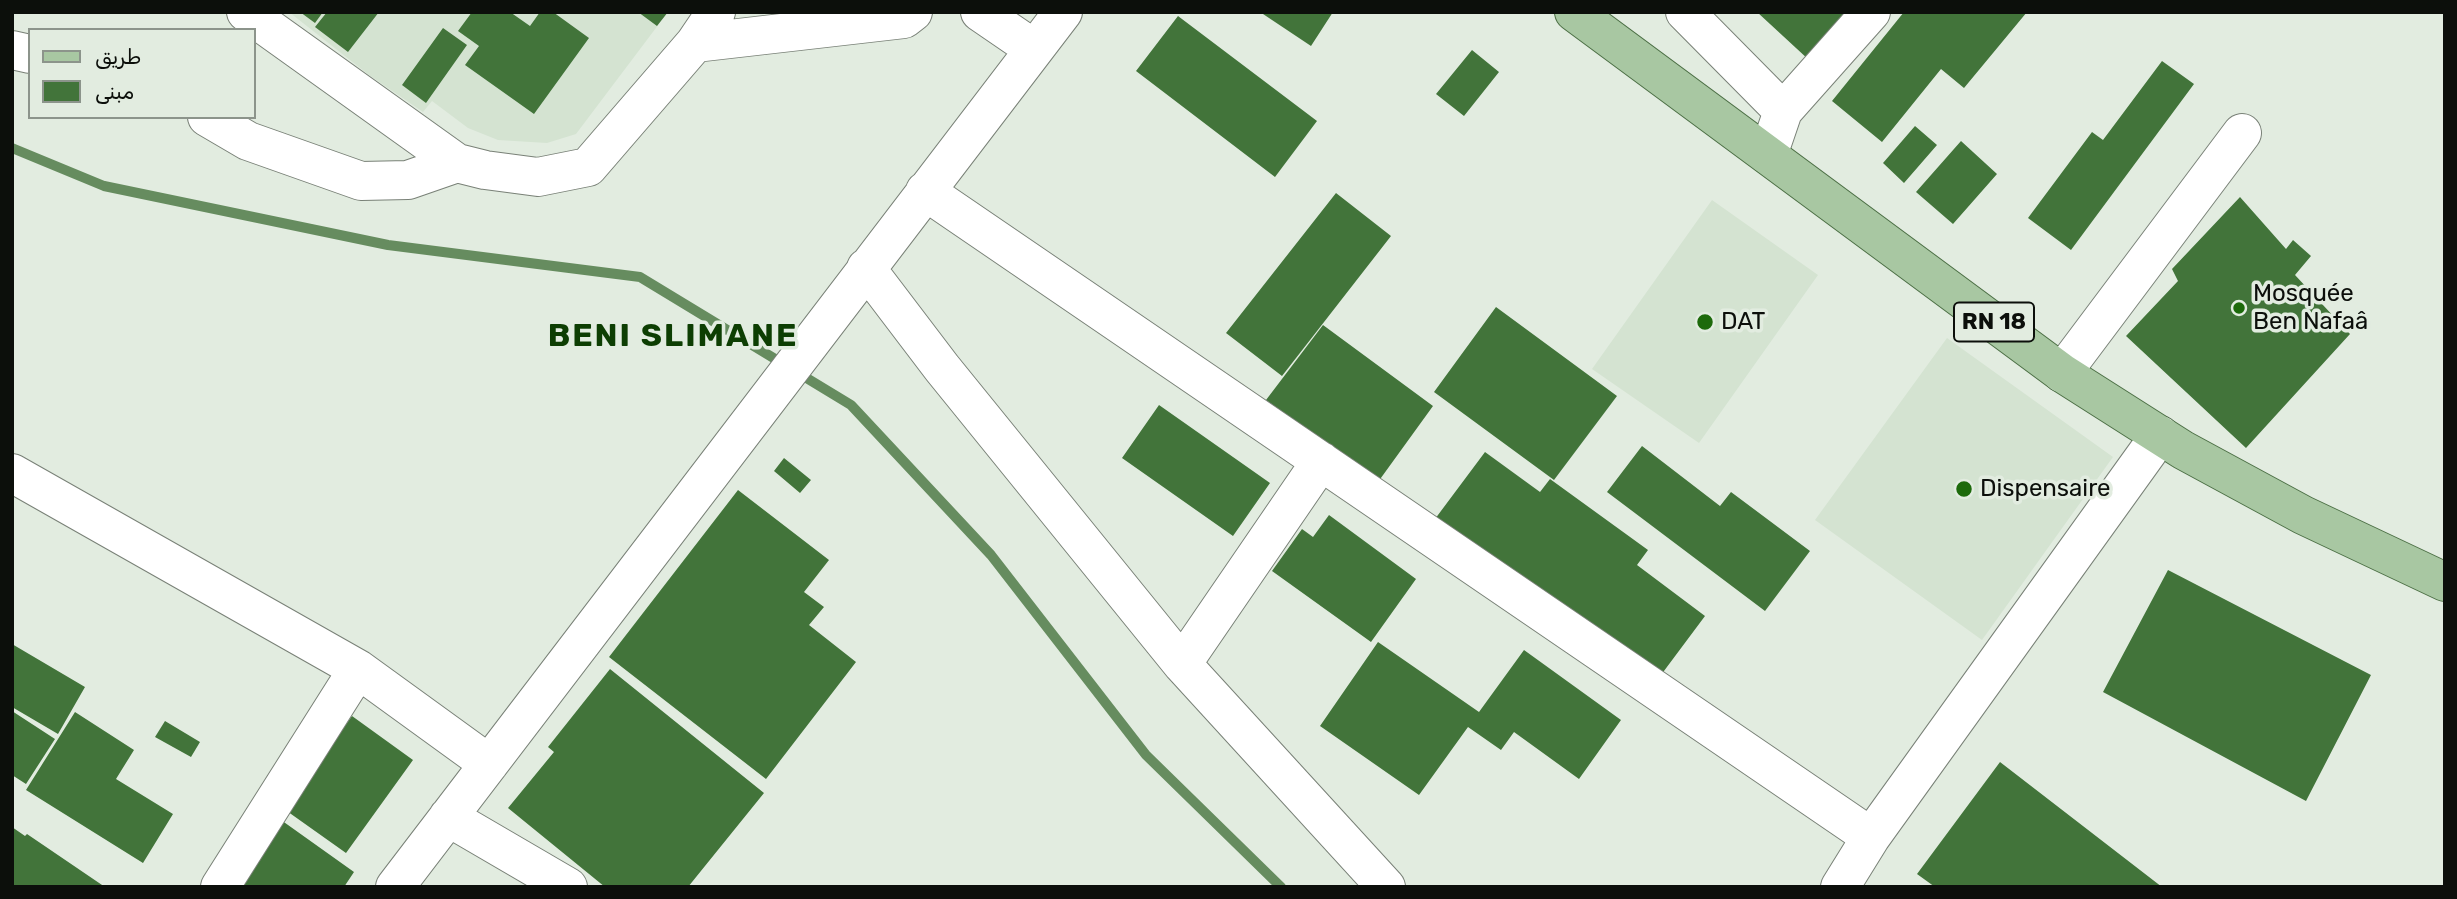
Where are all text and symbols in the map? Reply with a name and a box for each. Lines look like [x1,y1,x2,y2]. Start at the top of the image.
legend [28,28,256,119]
text: طريق [95,44,141,69]
text: مبنى [95,79,134,104]
place label: Mosquée Ben Nafaâ [2253,280,2368,336]
marker: Mosquée Ben Nafaâ [2231,300,2247,316]
road number: RN 18 [1954,302,2034,342]
place label: DAT [1721,308,1765,336]
marker: DAT [1695,312,1715,332]
district label: BENI SLIMANE [549,318,797,356]
place label: Dispensaire [1980,475,2110,503]
marker: Dispensaire [1954,479,1974,499]

